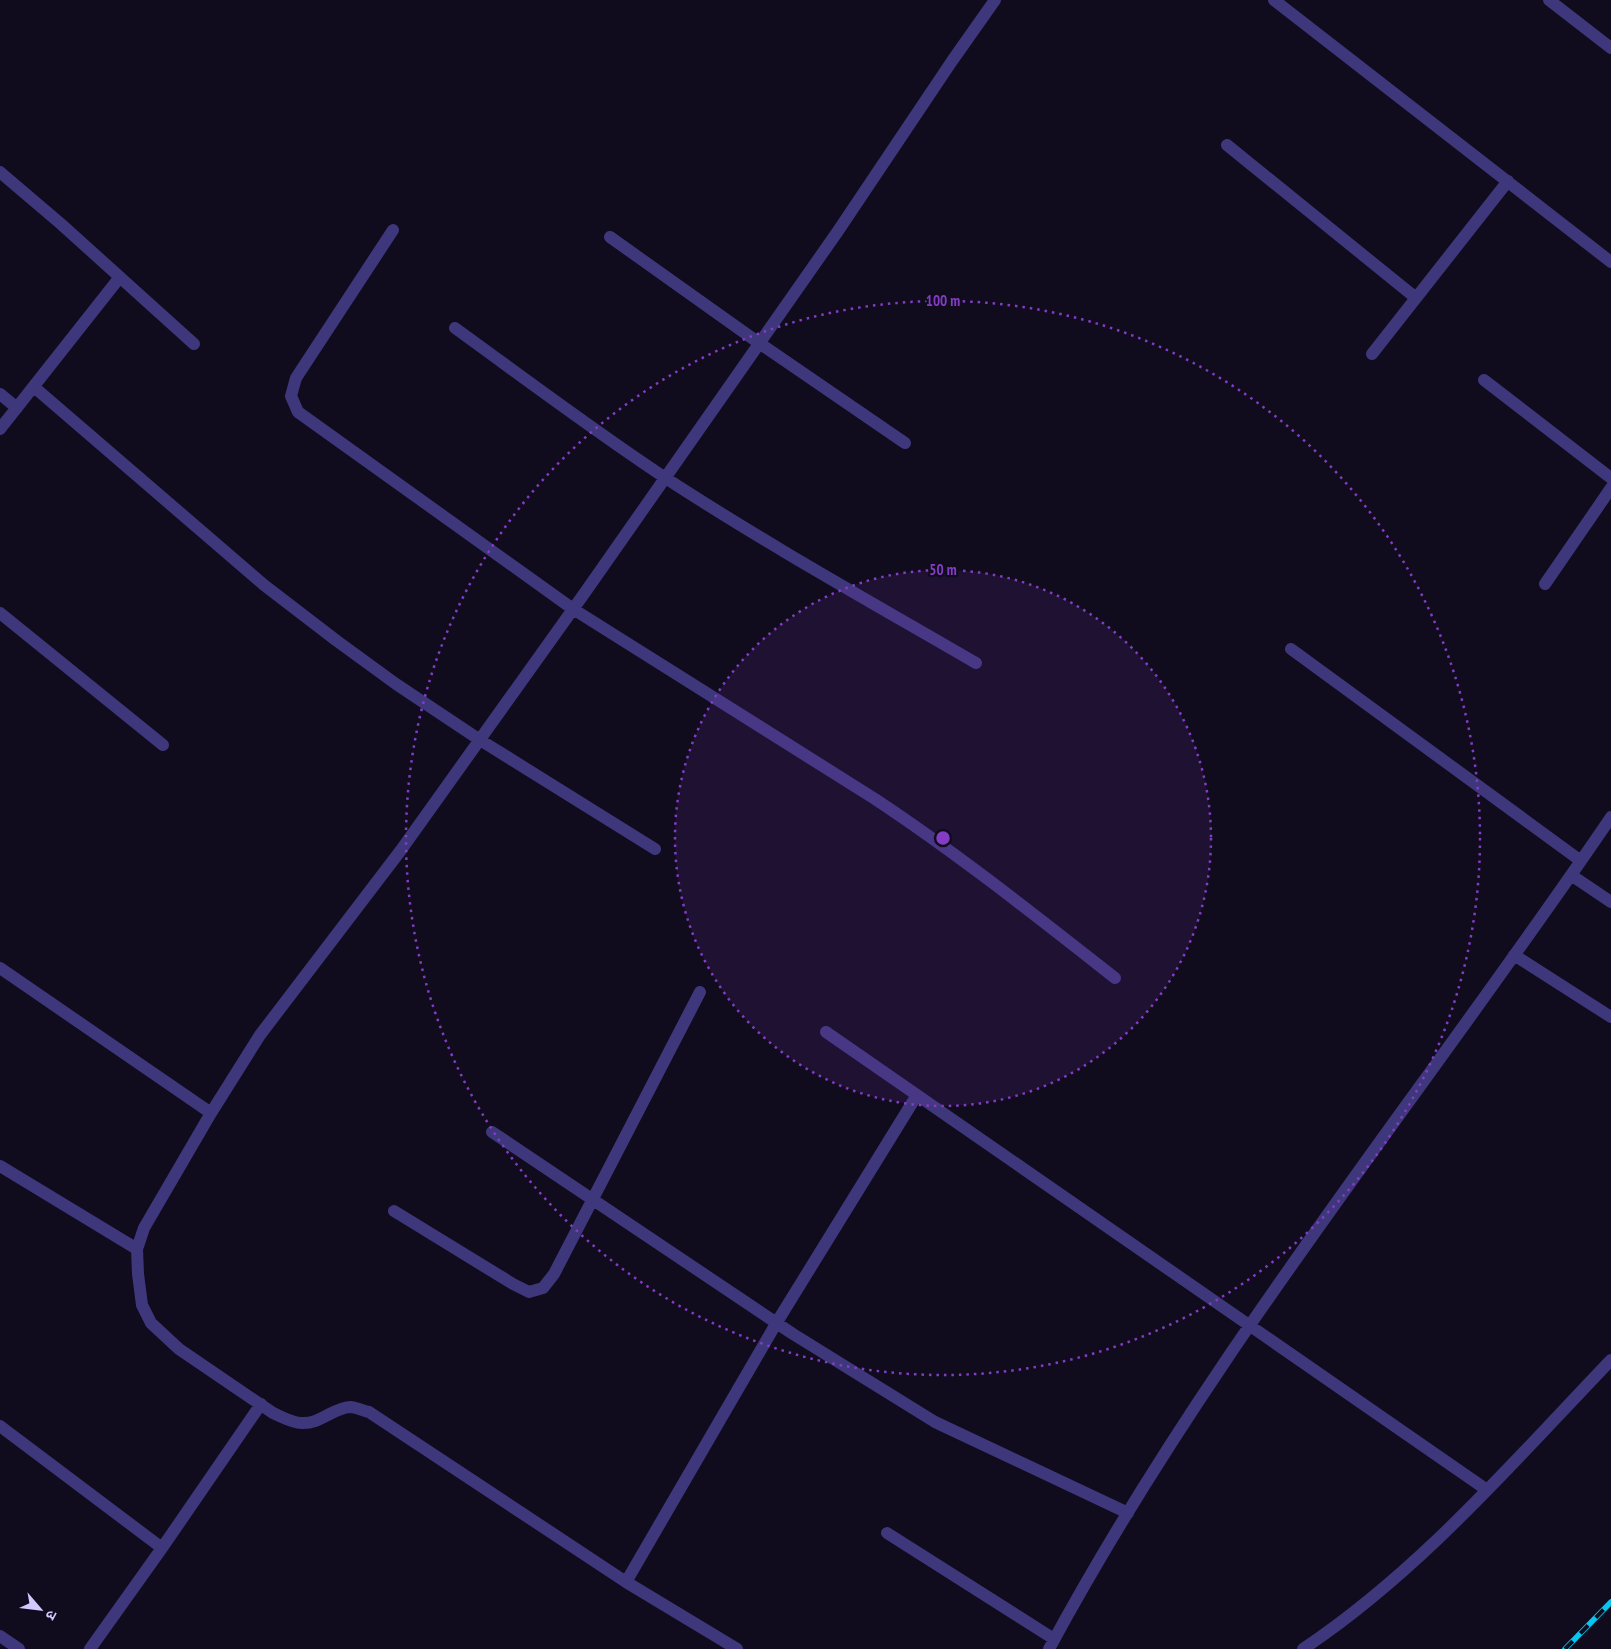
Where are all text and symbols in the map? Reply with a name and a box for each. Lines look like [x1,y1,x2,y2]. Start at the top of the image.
text: 100 m [926,291,960,310]
text: 50 m [929,560,957,579]
centre of rings [934,829,952,847]
north arrow [15,1584,65,1634]
text: उ [41,1607,61,1624]

